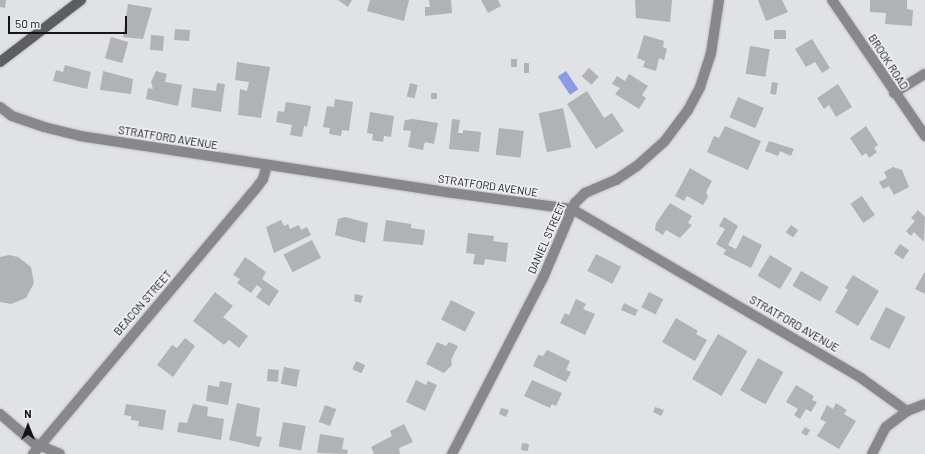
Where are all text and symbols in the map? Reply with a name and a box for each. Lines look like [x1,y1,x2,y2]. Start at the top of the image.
scale bar [10,8,129,34]
text: 50 m [15,16,40,30]
street label: BROOK ROAD [865,32,911,92]
street label: STRATFORD AVENUE [117,124,219,152]
street label: STRATFORD AVENUE [437,172,539,200]
street label: DANIEL STREET [525,200,569,276]
street label: BEACON STREET [111,268,175,338]
street label: STRATFORD AVENUE [747,293,841,355]
north arrow [8,406,48,446]
text: N [24,407,32,420]

